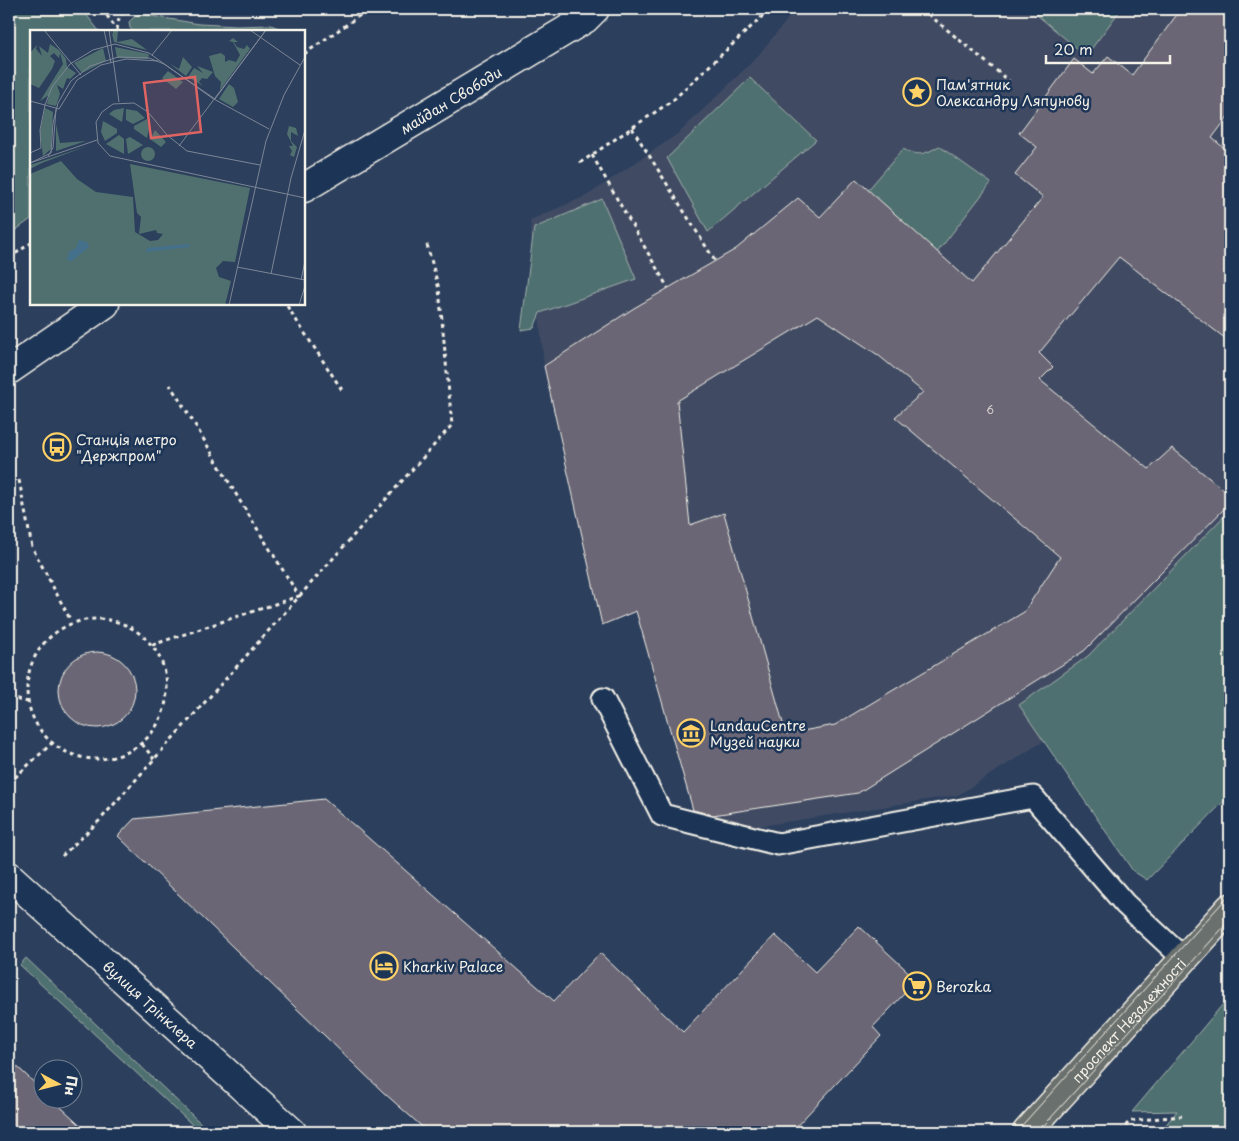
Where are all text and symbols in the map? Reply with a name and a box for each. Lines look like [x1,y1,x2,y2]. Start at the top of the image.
inset map [30,30,305,305]
scale bar [1046,32,1170,64]
text: 20 m [1054,37,1093,60]
street label: майдан Свободи [396,61,505,139]
place label: Пам'ятник Олександру Ляпунову [936,74,1090,111]
place icon: Пам'ятник Олександру Ляпунову [902,77,932,107]
house number: 6 [986,401,994,418]
place label: Станція метро "Держпром" [76,429,177,466]
bus stop icon: Станція метро "Держпром" [42,432,72,462]
place label: LandauCentre Музей науки [710,715,806,752]
museum icon: LandauCentre Музей науки [676,718,706,748]
hotel icon: Kharkiv Palace [369,951,399,981]
street label: проспект Незалежності [1066,953,1191,1087]
street label: вулиця Трінклера [98,955,203,1053]
place label: Kharkiv Palace [403,956,503,977]
supermarket icon: Berozka [902,971,932,1001]
place label: Berozka [936,976,991,997]
north arrow [32,1058,82,1108]
text: Пн [60,1074,83,1097]

